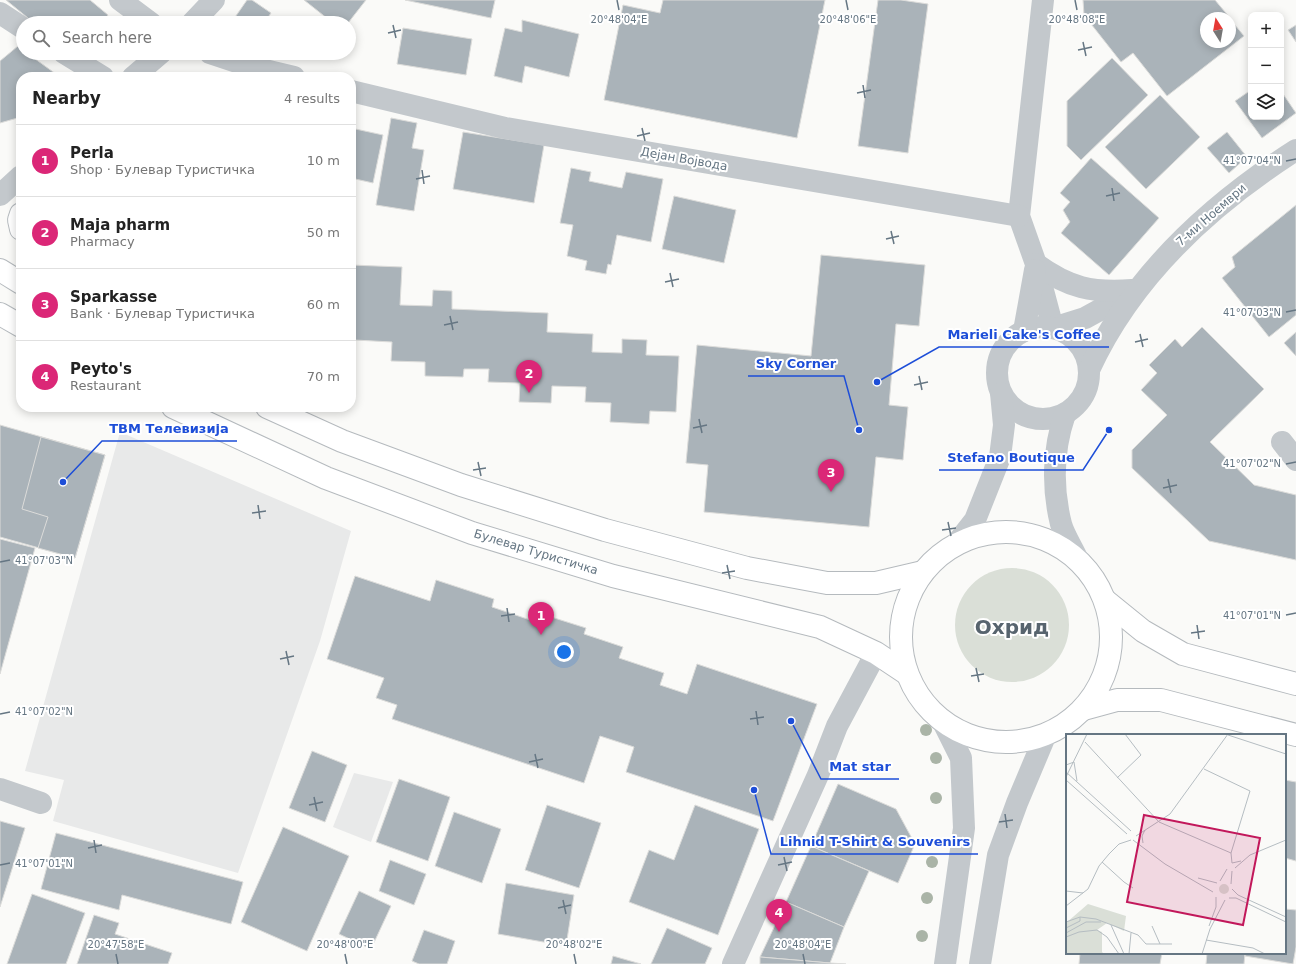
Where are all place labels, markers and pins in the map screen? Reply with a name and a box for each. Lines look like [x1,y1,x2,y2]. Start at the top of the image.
callout: Marieli Cake's Coffee [939,322,1109,347]
callout: Sky Corner [748,351,844,376]
pin: 2 [516,360,542,393]
callout: ТВМ Телевизија [102,416,237,441]
callout: Stefano Boutique [939,445,1083,470]
pin: 3 [818,459,844,492]
pin: 1 [528,602,554,635]
callout: Mat star [821,754,899,779]
callout: Lihnid T-Shirt & Souvenirs [771,829,978,854]
pin: 4 [766,899,792,932]

